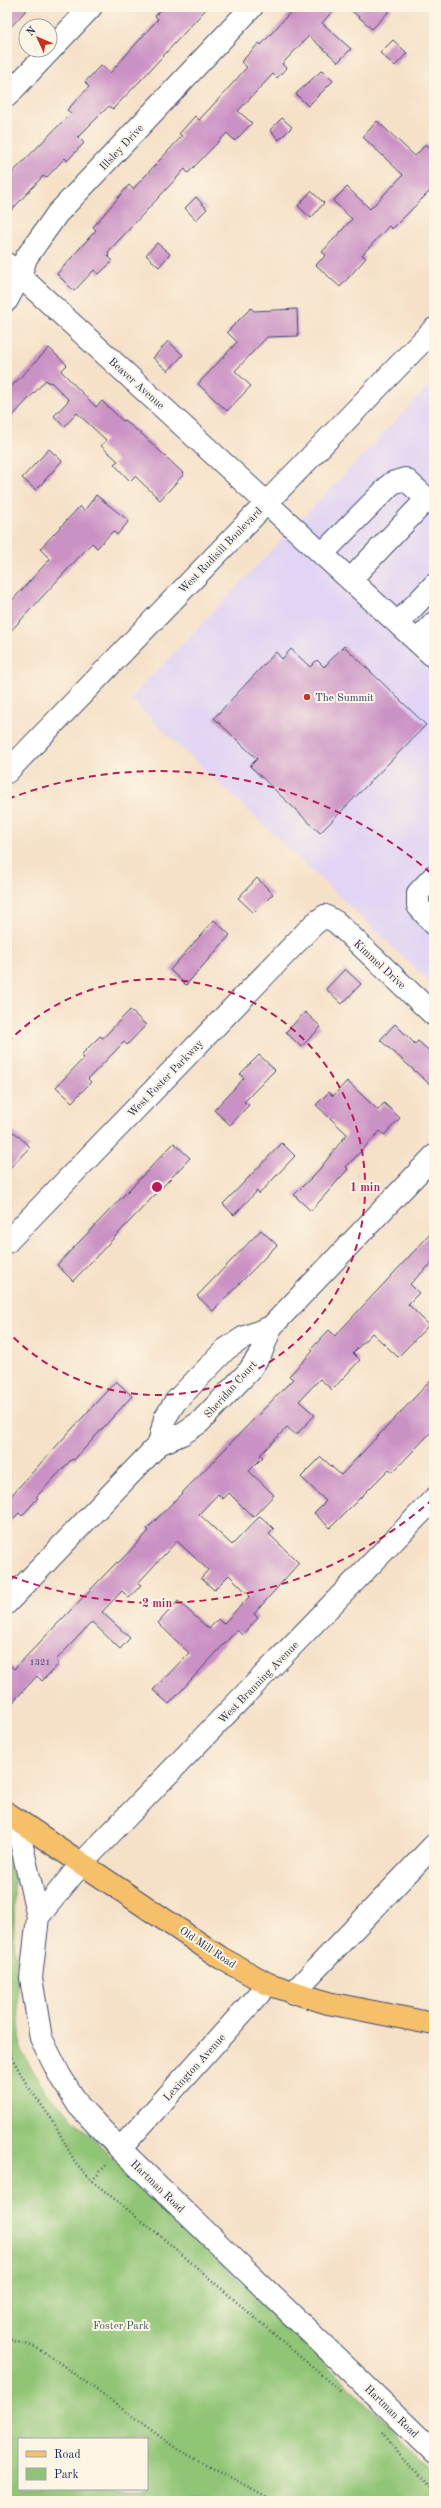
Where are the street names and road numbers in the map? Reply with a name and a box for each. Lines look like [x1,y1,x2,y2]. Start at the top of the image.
street label: Illsley Drive [98,123,146,173]
street label: Beaver Avenue [106,356,166,412]
street label: West Rudisill Boulevard [177,506,265,596]
street label: Kimmel Drive [351,938,407,992]
street label: West Foster Parkway [126,1038,206,1120]
street label: Sheridan Court [203,1359,260,1421]
street label: West Branning Avenue [217,1640,301,1726]
street label: Old Mill Road [177,1925,237,1971]
street label: Lexington Avenue [162,2032,228,2104]
street label: Hartman Road [128,2159,186,2216]
street label: Hartman Road [362,2384,420,2441]

